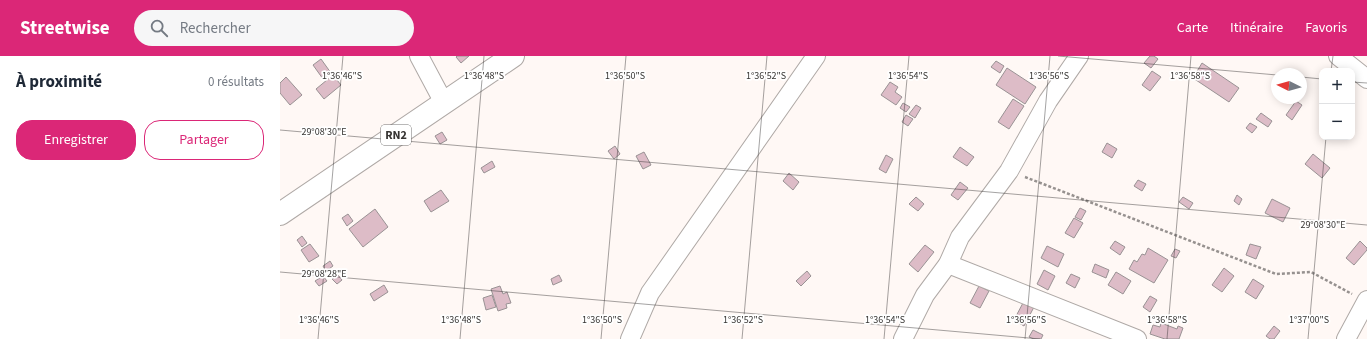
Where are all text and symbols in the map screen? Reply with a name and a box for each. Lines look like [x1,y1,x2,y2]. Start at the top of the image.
search box [134,10,414,46]
text: Streetwise [20,15,110,42]
icon: search [148,17,170,39]
text: Rechercher [180,18,251,39]
text: Carte [1177,18,1208,38]
text: Itinéraire [1230,18,1283,38]
text: Favoris [1305,18,1347,38]
north arrow [1271,68,1307,104]
map controls [1319,68,1355,140]
button: + [1319,68,1355,104]
text: 1°36'46"S [322,69,362,83]
text: 1°36'48"S [464,69,504,83]
text: 1°36'50"S [605,69,645,83]
text: 1°36'52"S [746,69,786,83]
text: 1°36'54"S [888,69,928,83]
text: 1°36'56"S [1029,69,1069,83]
text: 1°36'58"S [1170,69,1210,83]
text: À proximité [16,70,102,94]
text: 0 résultats [208,73,264,91]
button: − [1319,104,1355,140]
button: Enregistrer [16,120,136,160]
button: Partager [144,120,264,160]
text: 29°08'30"E [301,125,347,139]
road number: RN2 [381,125,411,145]
text: 29°08'30"E [1300,218,1346,232]
text: 29°08'28"E [301,267,347,281]
text: 1°36'46"S [299,313,339,327]
text: 1°36'48"S [441,313,481,327]
text: 1°36'50"S [582,313,622,327]
text: 1°36'52"S [723,313,763,327]
text: 1°36'54"S [865,313,905,327]
text: 1°36'56"S [1006,313,1046,327]
text: 1°36'58"S [1147,313,1187,327]
text: 1°37'00"S [1289,313,1329,327]

